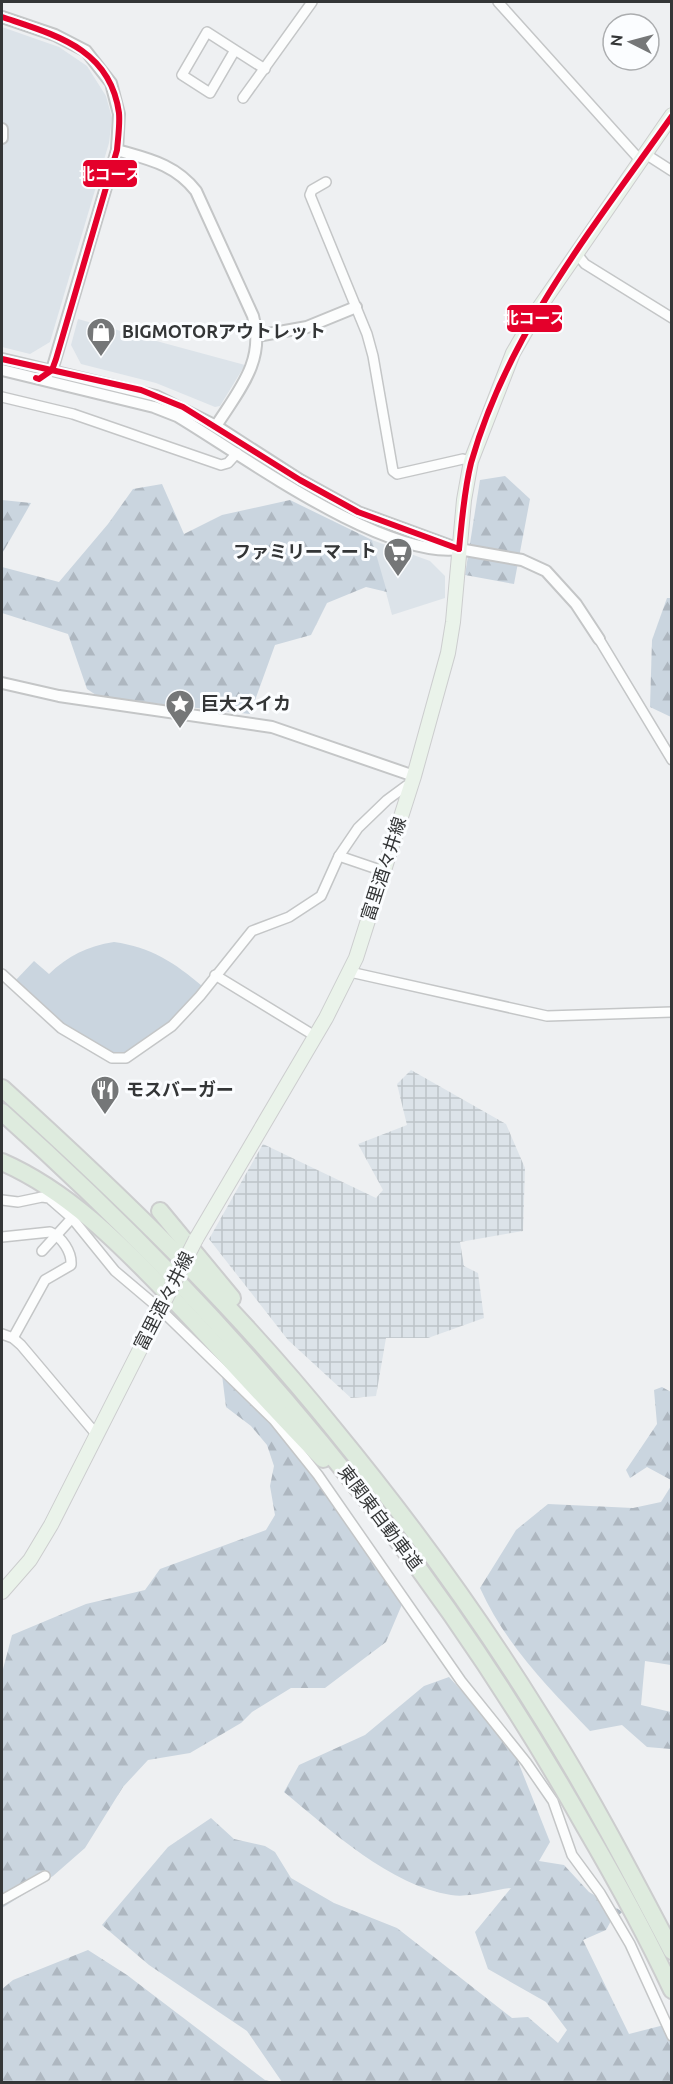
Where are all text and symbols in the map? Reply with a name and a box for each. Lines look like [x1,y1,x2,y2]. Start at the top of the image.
north arrow [601,12,661,72]
text: N [607,34,626,47]
line badge: 北コース [82,159,138,188]
text: 北コース [78,165,142,183]
line badge: 北コース [506,304,563,333]
text: 北コース [502,309,566,327]
shop icon: BIGMOTORアウトレット [85,316,117,358]
place label: BIGMOTORアウトレット [122,321,326,341]
supermarket icon: ファミリーマート [382,536,414,578]
place label: ファミリーマート [233,541,377,561]
place icon: 巨大スイカ [164,688,196,730]
place label: 巨大スイカ [201,693,291,713]
street label: 富里酒々井線 [357,814,409,923]
restaurant icon: モスバーガー [89,1074,121,1116]
place label: モスバーガー [126,1079,234,1099]
street label: 富里酒々井線 [130,1248,197,1353]
street label: 東関東自動車道 [335,1461,427,1574]

